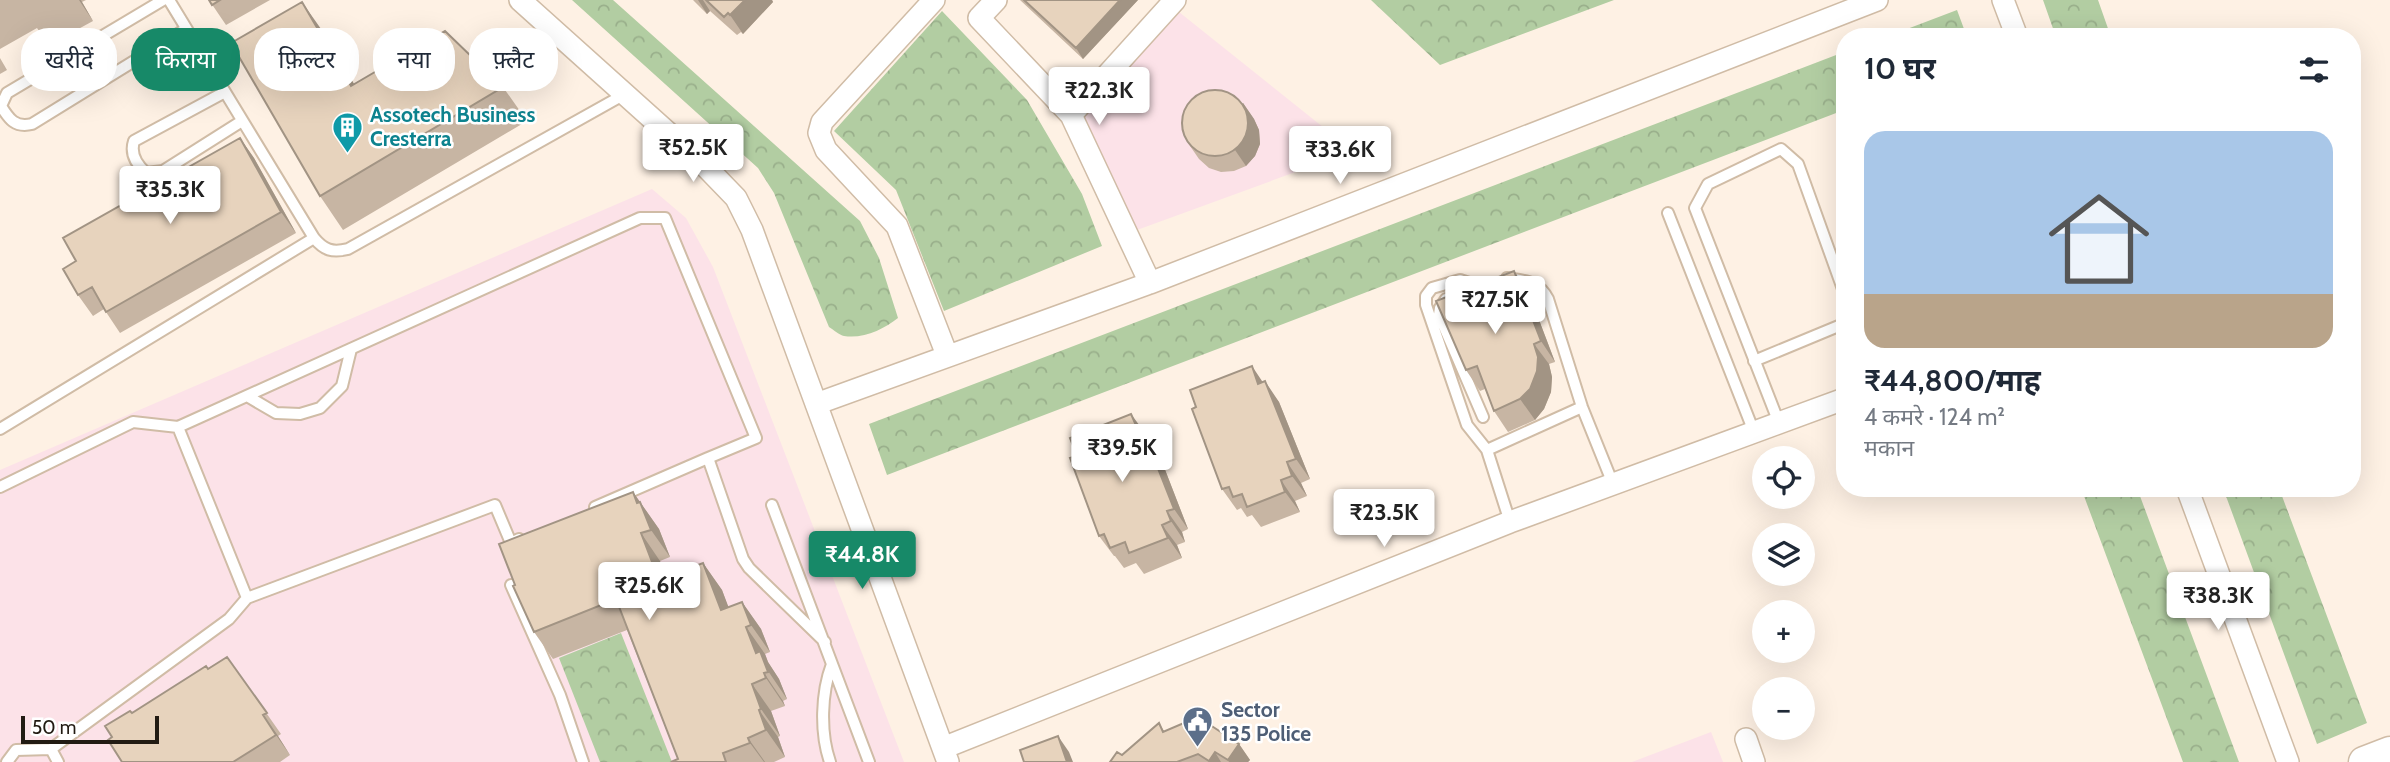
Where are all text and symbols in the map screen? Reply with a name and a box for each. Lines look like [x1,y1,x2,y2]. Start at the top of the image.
chip: खरीदें [21,28,117,91]
chip: किराया [131,28,240,91]
chip: फ़िल्टर [254,28,359,91]
chip: नया [373,28,455,91]
chip: फ़्लैट [469,28,558,91]
text: 10 घर [1864,50,1936,87]
icon: filters [2295,51,2333,89]
pin: ₹22.3K [1042,68,1156,127]
text: ₹22.3K [1065,76,1133,104]
place label: Assotech Business Cresterra [370,102,535,151]
building icon: Assotech Business Cresterra [330,110,364,154]
pin: ₹52.5K [636,124,750,184]
pin: ₹33.6K [1283,127,1397,186]
text: ₹52.5K [659,133,727,161]
text: ₹33.6K [1305,135,1375,163]
pin: ₹35.3K [113,166,227,226]
text: ₹35.3K [135,175,205,203]
icon: home [2036,176,2162,302]
pin: ₹27.5K [1438,276,1552,336]
text: ₹27.5K [1461,285,1529,313]
text: ₹44,800/माह [1864,362,2041,399]
text: 4 कमरे · 124 m² [1864,403,2005,431]
pin: ₹39.5K [1065,424,1179,484]
text: ₹39.5K [1087,433,1157,461]
text: मकान [1864,434,1914,462]
map controls [1752,446,1815,740]
button: locate [1752,446,1815,509]
pin: ₹23.5K [1327,490,1441,549]
text: ₹23.5K [1350,498,1418,526]
button: layers [1752,523,1815,586]
pin: ₹44.8K [805,532,919,591]
text: ₹44.8K [825,540,899,568]
pin: ₹25.6K [592,562,706,622]
text: ₹25.6K [614,571,684,599]
pin: ₹38.3K [2161,572,2275,632]
text: ₹38.3K [2183,581,2253,609]
button: + [1752,600,1815,663]
button: − [1752,677,1815,740]
place label: Sector 135 Police [1221,697,1311,746]
public building icon: Sector 135 Police [1181,705,1215,749]
scale bar [21,713,159,745]
text: 50 m [32,716,76,739]

